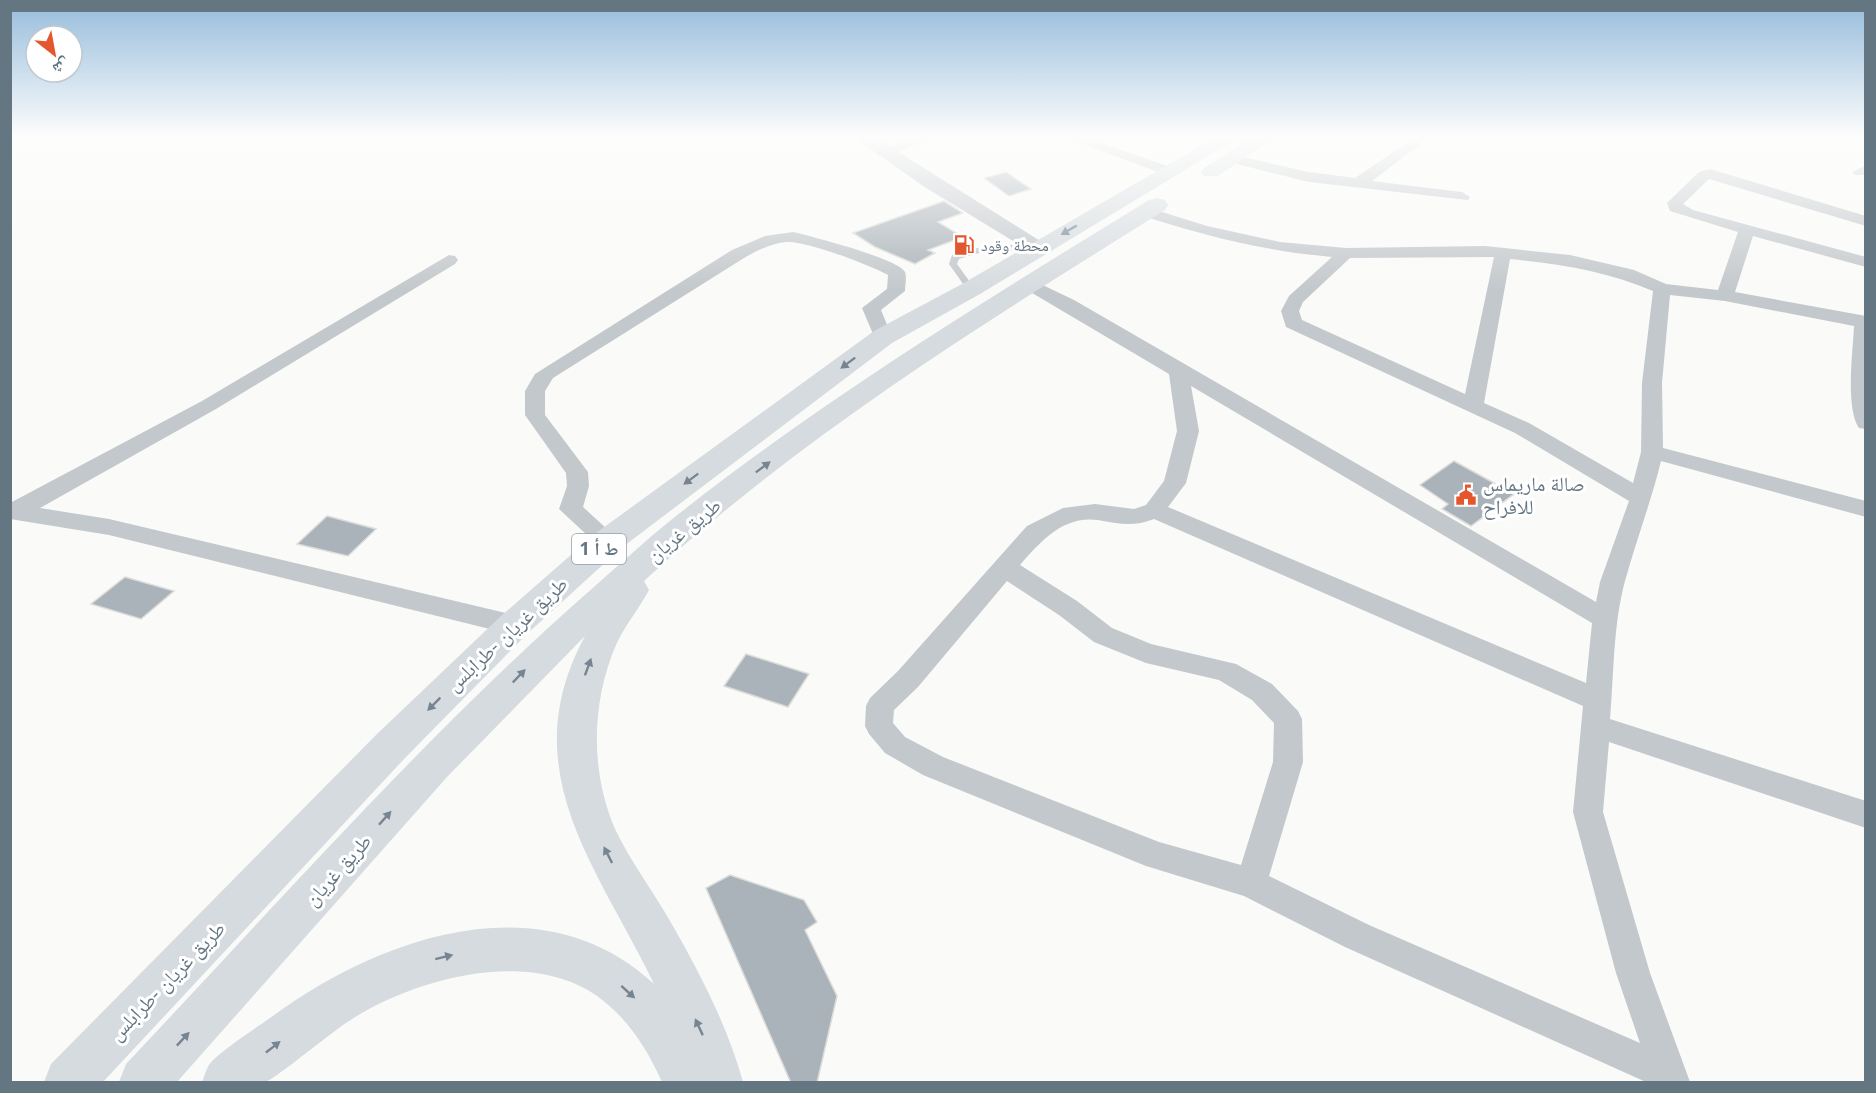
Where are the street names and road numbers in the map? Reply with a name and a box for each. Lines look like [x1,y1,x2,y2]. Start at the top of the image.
street label: طريق غريان [641,491,726,568]
road number: ط أ 1 [572,534,626,564]
street label: طريق غريان -طرابلس [440,570,573,697]
street label: طريق غريان [298,828,377,911]
street label: طريق غريان -طرابلس [103,915,231,1046]

